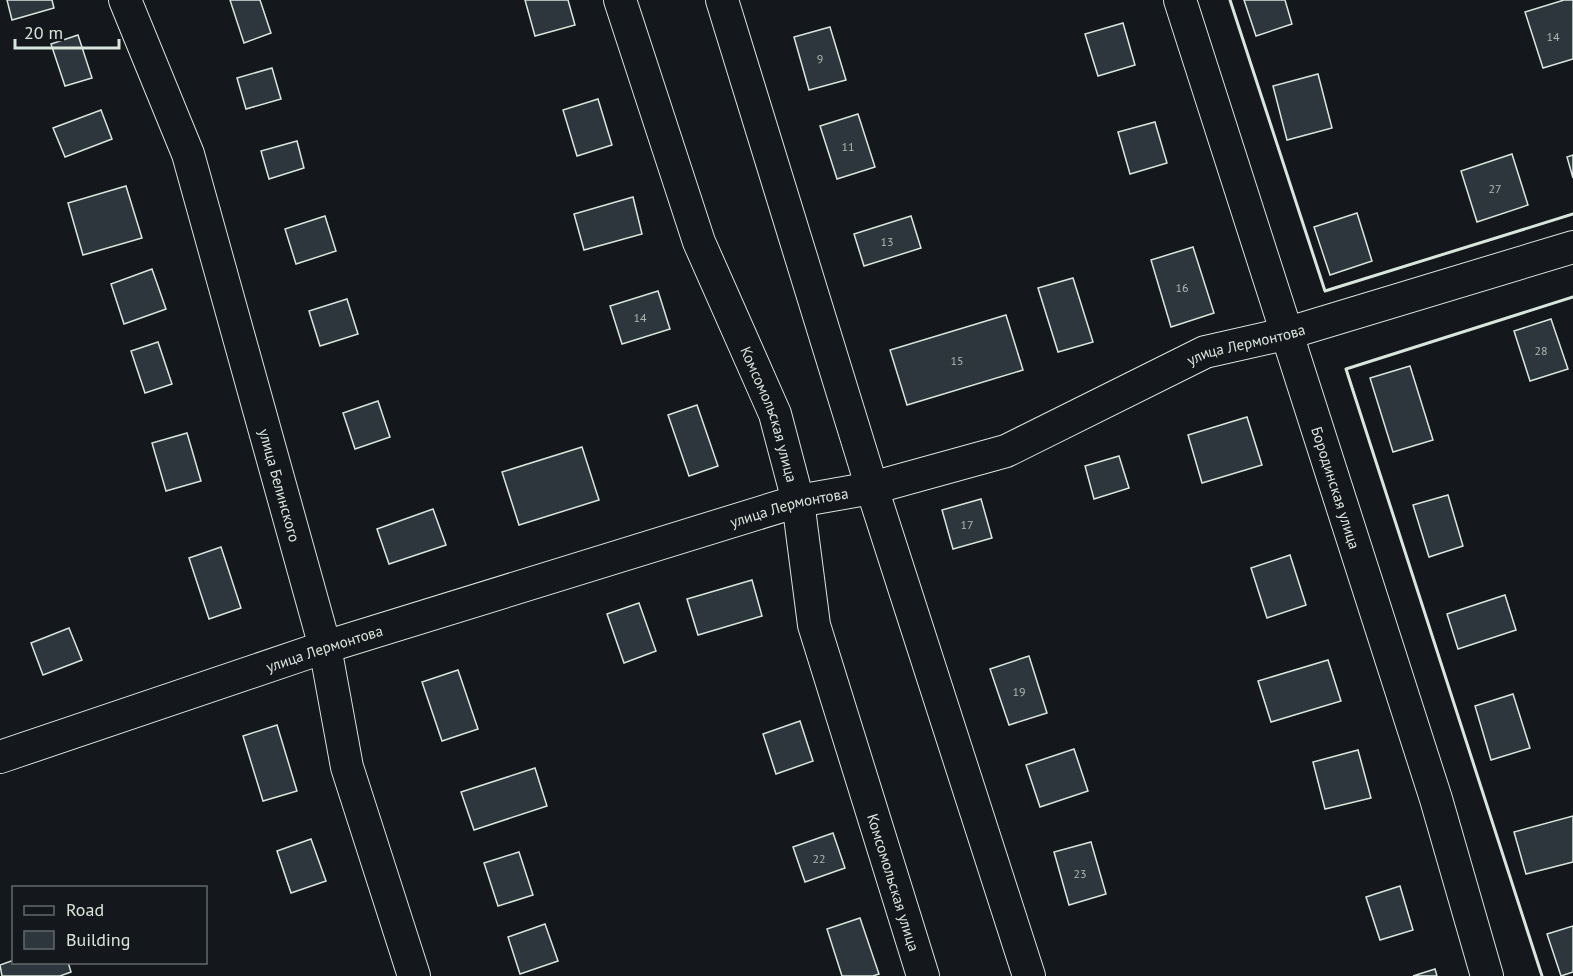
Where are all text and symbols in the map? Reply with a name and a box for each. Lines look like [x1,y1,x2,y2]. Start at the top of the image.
scale bar [15,12,118,50]
text: 20 m [24,21,63,44]
house number: 14 [1546,29,1560,44]
house number: 9 [817,51,823,66]
house number: 11 [841,139,855,154]
house number: 27 [1488,181,1502,196]
house number: 13 [880,234,894,249]
house number: 16 [1175,280,1189,295]
house number: 14 [633,310,647,325]
street label: улица Лермонтова [1183,319,1307,369]
street label: Комсомольская улица [737,343,802,484]
house number: 28 [1534,343,1548,358]
house number: 15 [950,353,964,368]
street label: Бородинская улица [1308,424,1365,551]
street label: улица Белинского [255,426,305,544]
street label: улица Лермонтова [727,483,850,531]
house number: 17 [960,517,974,532]
street label: улица Лермонтова [263,620,385,676]
house number: 19 [1012,684,1026,699]
street label: Комсомольская улица [864,811,924,953]
house number: 22 [812,851,826,866]
house number: 23 [1073,866,1087,881]
legend [12,886,207,964]
text: Road [66,898,104,921]
text: Building [66,928,130,951]

